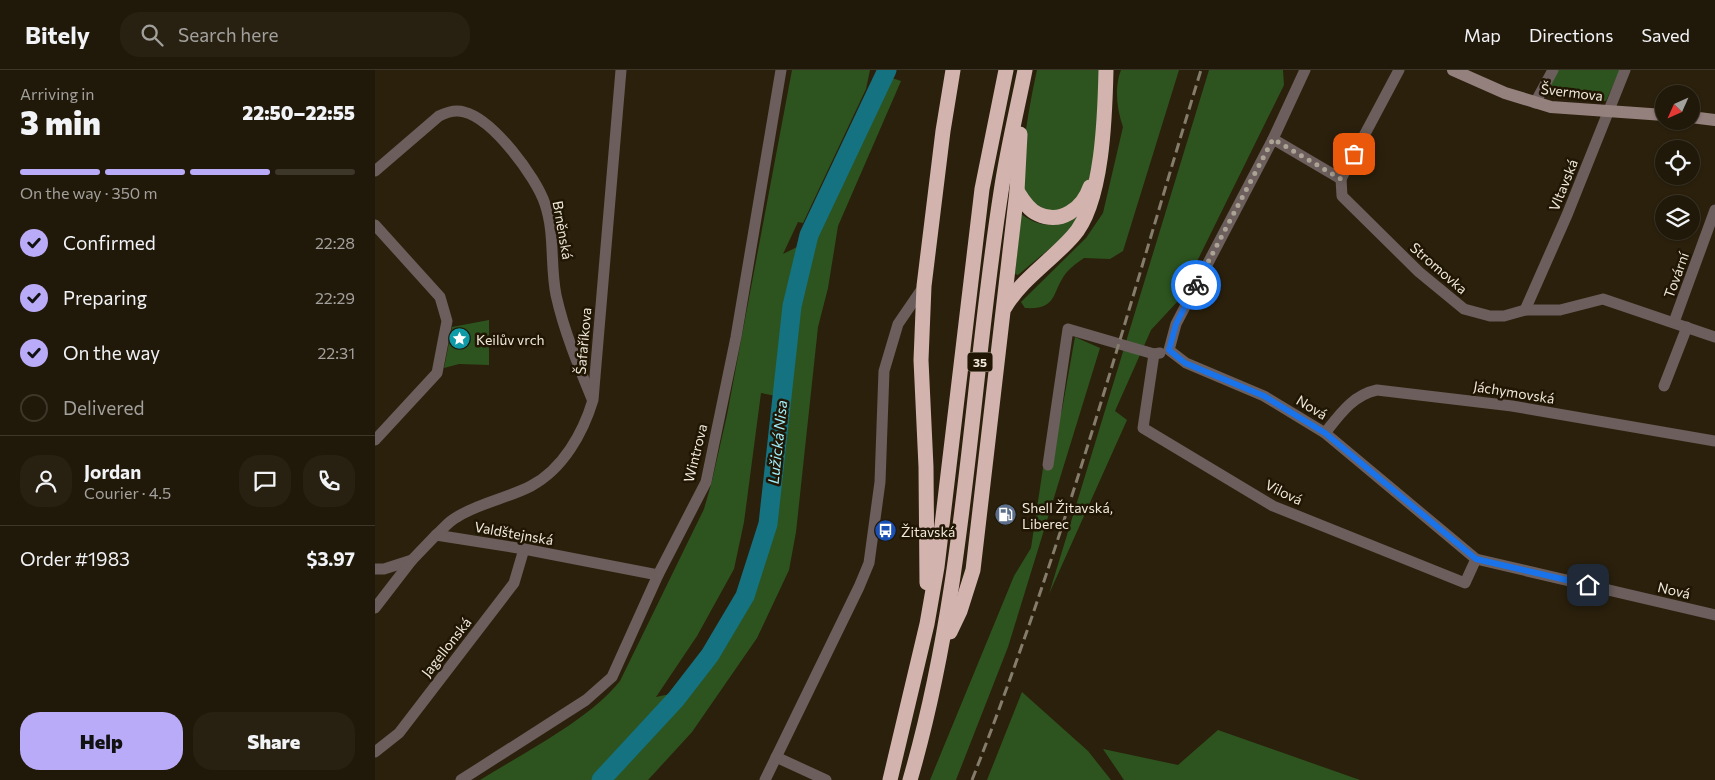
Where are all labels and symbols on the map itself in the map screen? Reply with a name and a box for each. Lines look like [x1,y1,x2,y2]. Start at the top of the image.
street label: Švermova [1540,80,1604,104]
north arrow [1655,85,1700,130]
pin [1333,133,1375,175]
street label: Vltavská [1545,157,1581,213]
street label: Brněnská [549,199,577,261]
street label: Stromovka [1407,239,1471,297]
street label: Tovární [1660,249,1692,300]
courier [1171,260,1221,310]
street label: Šafaříkova [572,307,594,375]
place icon: Keilův vrch [448,327,472,351]
place label: Keilův vrch [476,331,545,348]
road number: 35 [967,352,993,372]
street label: Jáchymovská [1472,377,1556,407]
street label: Nová [1293,391,1331,423]
water label: Lužická Nisa [764,399,790,485]
street label: Wintrova [680,422,710,484]
street label: Vilová [1263,476,1305,508]
place label: Shell Žitavská, Liberec [1022,499,1113,532]
fuel station icon: Shell Žitavská, Liberec [994,503,1018,527]
street label: Valdštejnská [473,518,555,548]
bus stop icon: Žitavská [873,519,897,543]
place label: Žitavská [901,523,955,540]
pin [1567,564,1609,606]
street label: Nová [1656,578,1692,602]
street label: Jagellonská [417,614,475,680]

